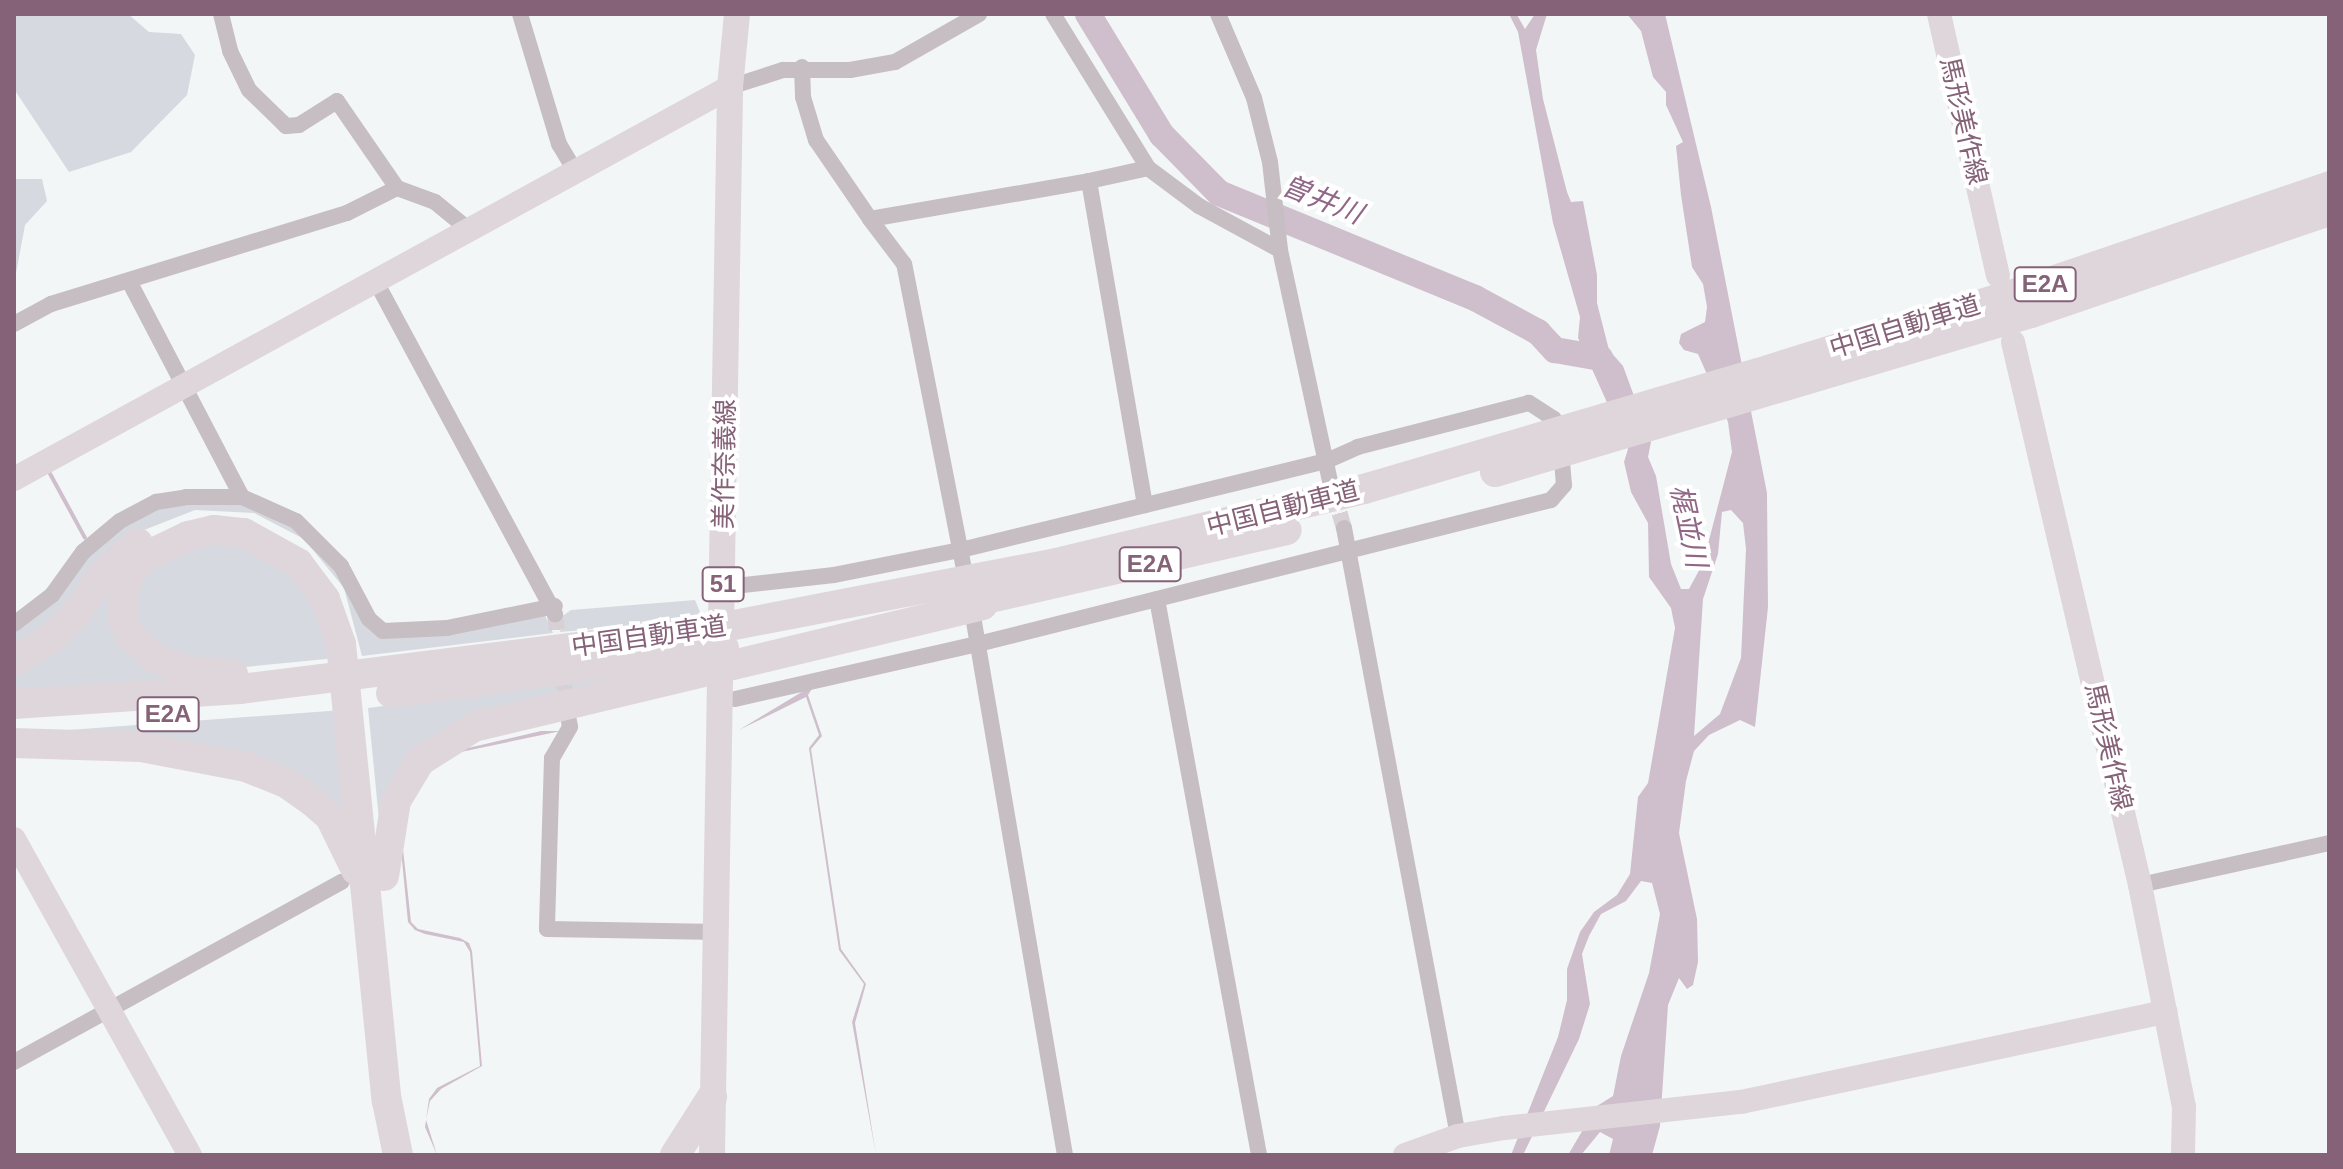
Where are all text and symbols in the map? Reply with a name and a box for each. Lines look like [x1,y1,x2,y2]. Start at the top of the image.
street label: 馬形美作線 [1933,54,1993,188]
water label: 曽井川 [1277,169,1367,231]
road number: E2A [2013,264,2077,304]
street label: 中国自動車道 [1826,289,1984,365]
street label: 美作奈義線 [708,399,742,529]
street label: 中国自動車道 [1204,475,1362,543]
water label: 梶並川 [1663,481,1713,571]
road number: E2A [1118,544,1182,584]
road number: 51 [701,564,745,604]
street label: 中国自動車道 [570,611,728,663]
street label: 馬形美作線 [2078,680,2138,814]
road number: E2A [136,694,200,734]

